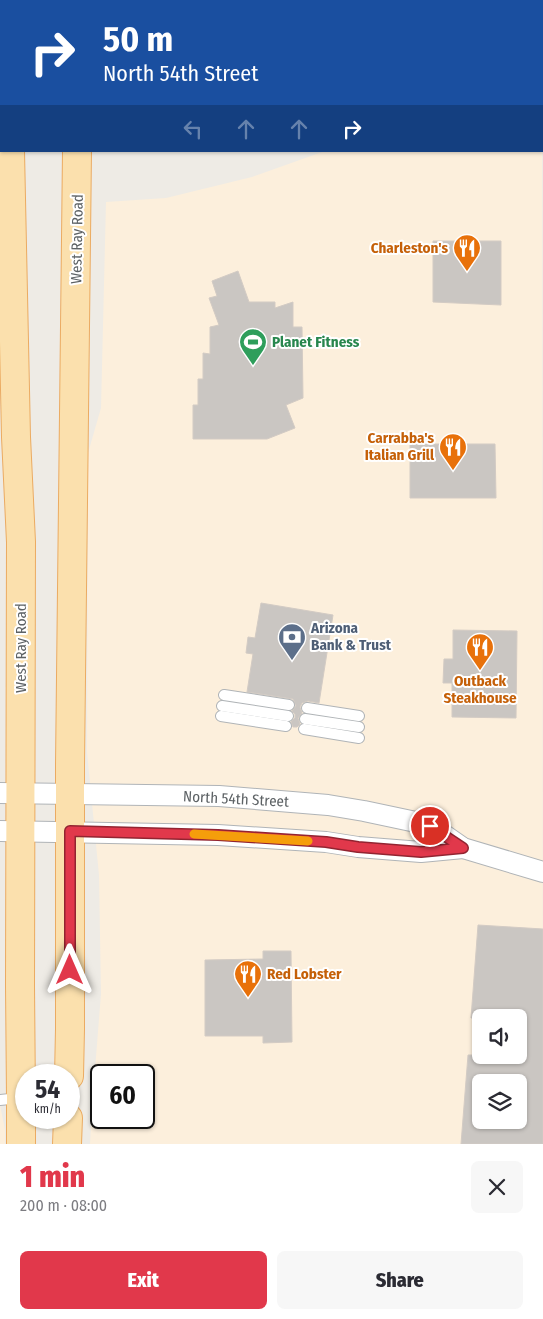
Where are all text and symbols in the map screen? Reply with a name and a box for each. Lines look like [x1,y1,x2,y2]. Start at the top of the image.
text: 50 m [103,18,173,60]
icon: right [20,20,85,85]
text: North 54th Street [103,60,258,87]
icon: left [179,115,207,143]
icon: ahead [232,115,260,143]
icon: ahead [285,115,313,143]
icon: right [338,115,366,143]
street label: West Ray Road [67,194,87,284]
restaurant icon: Charleston's [452,233,482,272]
place label: Charleston's [371,239,448,257]
sports icon: Planet Fitness [238,327,268,366]
place label: Planet Fitness [272,333,360,351]
place label: Carrabba's Italian Grill [365,429,435,464]
restaurant icon: Carrabba's Italian Grill [438,432,468,471]
street label: West Ray Road [12,603,30,693]
place label: Arizona Bank & Trust [310,619,392,654]
bank icon: Arizona Bank & Trust [277,622,307,661]
restaurant icon: Outback Steakhouse [465,632,495,671]
place label: Outback Steakhouse [443,672,517,707]
street label: North 54th Street [183,787,289,811]
pin [409,805,451,847]
icon: arrive [416,812,444,840]
position arrow [43,943,95,995]
restaurant icon: Red Lobster [233,959,263,998]
place label: Red Lobster [267,965,342,983]
map controls [472,1009,527,1129]
button: sound [472,1009,527,1064]
speed limit sign: 60 [90,1064,155,1129]
button: layers [472,1074,527,1129]
text: 54 [35,1075,60,1105]
text: km/h [34,1102,61,1116]
text: 1 min [20,1159,85,1195]
button: close [471,1161,523,1213]
text: 200 m · 08:00 [20,1196,107,1215]
button: Exit [20,1251,267,1309]
button: Share [277,1251,523,1309]

